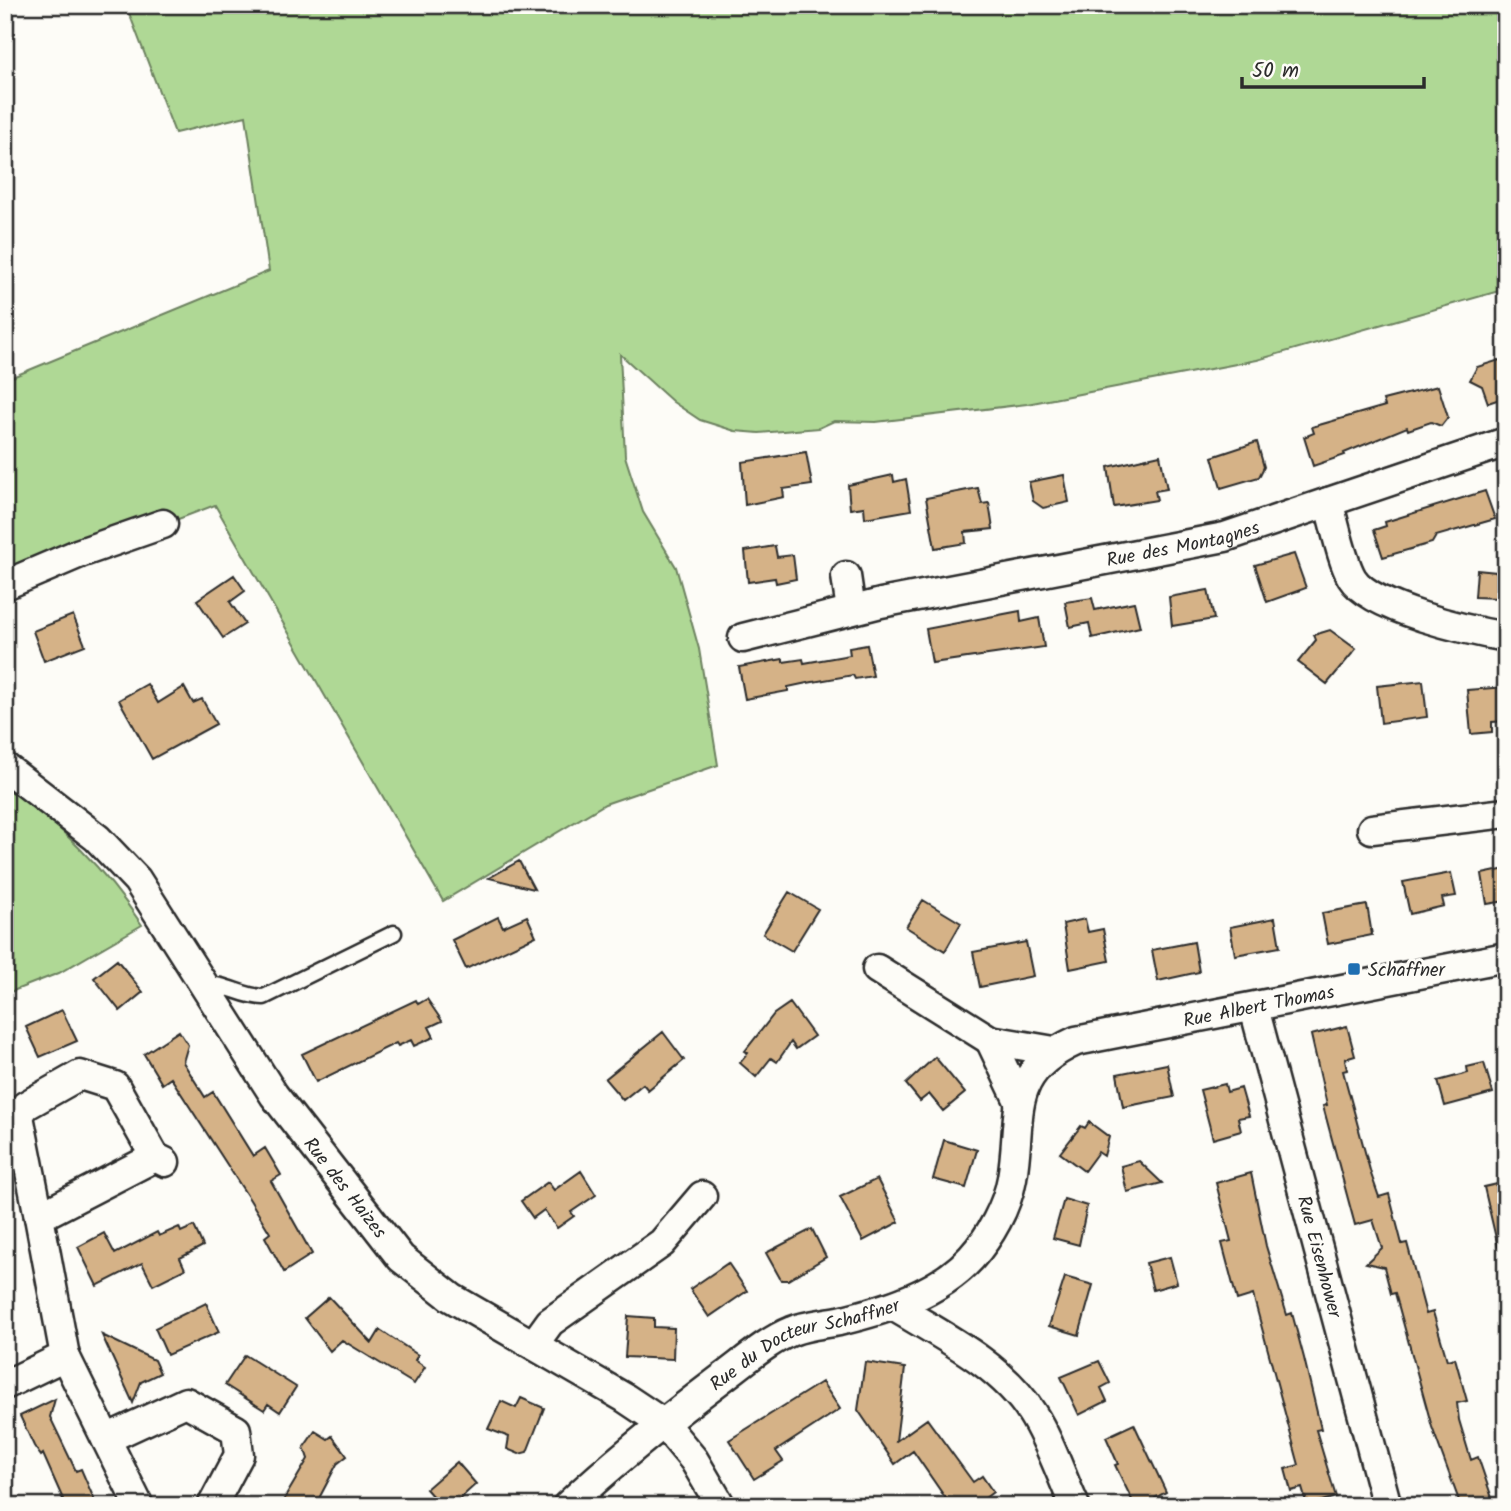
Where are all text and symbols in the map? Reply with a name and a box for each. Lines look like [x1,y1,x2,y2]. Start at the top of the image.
scale bar [1242,46,1424,90]
text: 50 m [1252,55,1299,88]
street label: Rue des Montagnes [1104,513,1264,576]
place label: Schaffner [1368,956,1447,986]
marker: Schaffner [1346,961,1362,977]
street label: Rue Albert Thomas [1181,978,1337,1037]
street label: Rue des Haizes [295,1131,393,1246]
street label: Rue Eisenhower [1288,1192,1349,1323]
street label: Rue du Docteur Schaffner [704,1291,906,1399]

